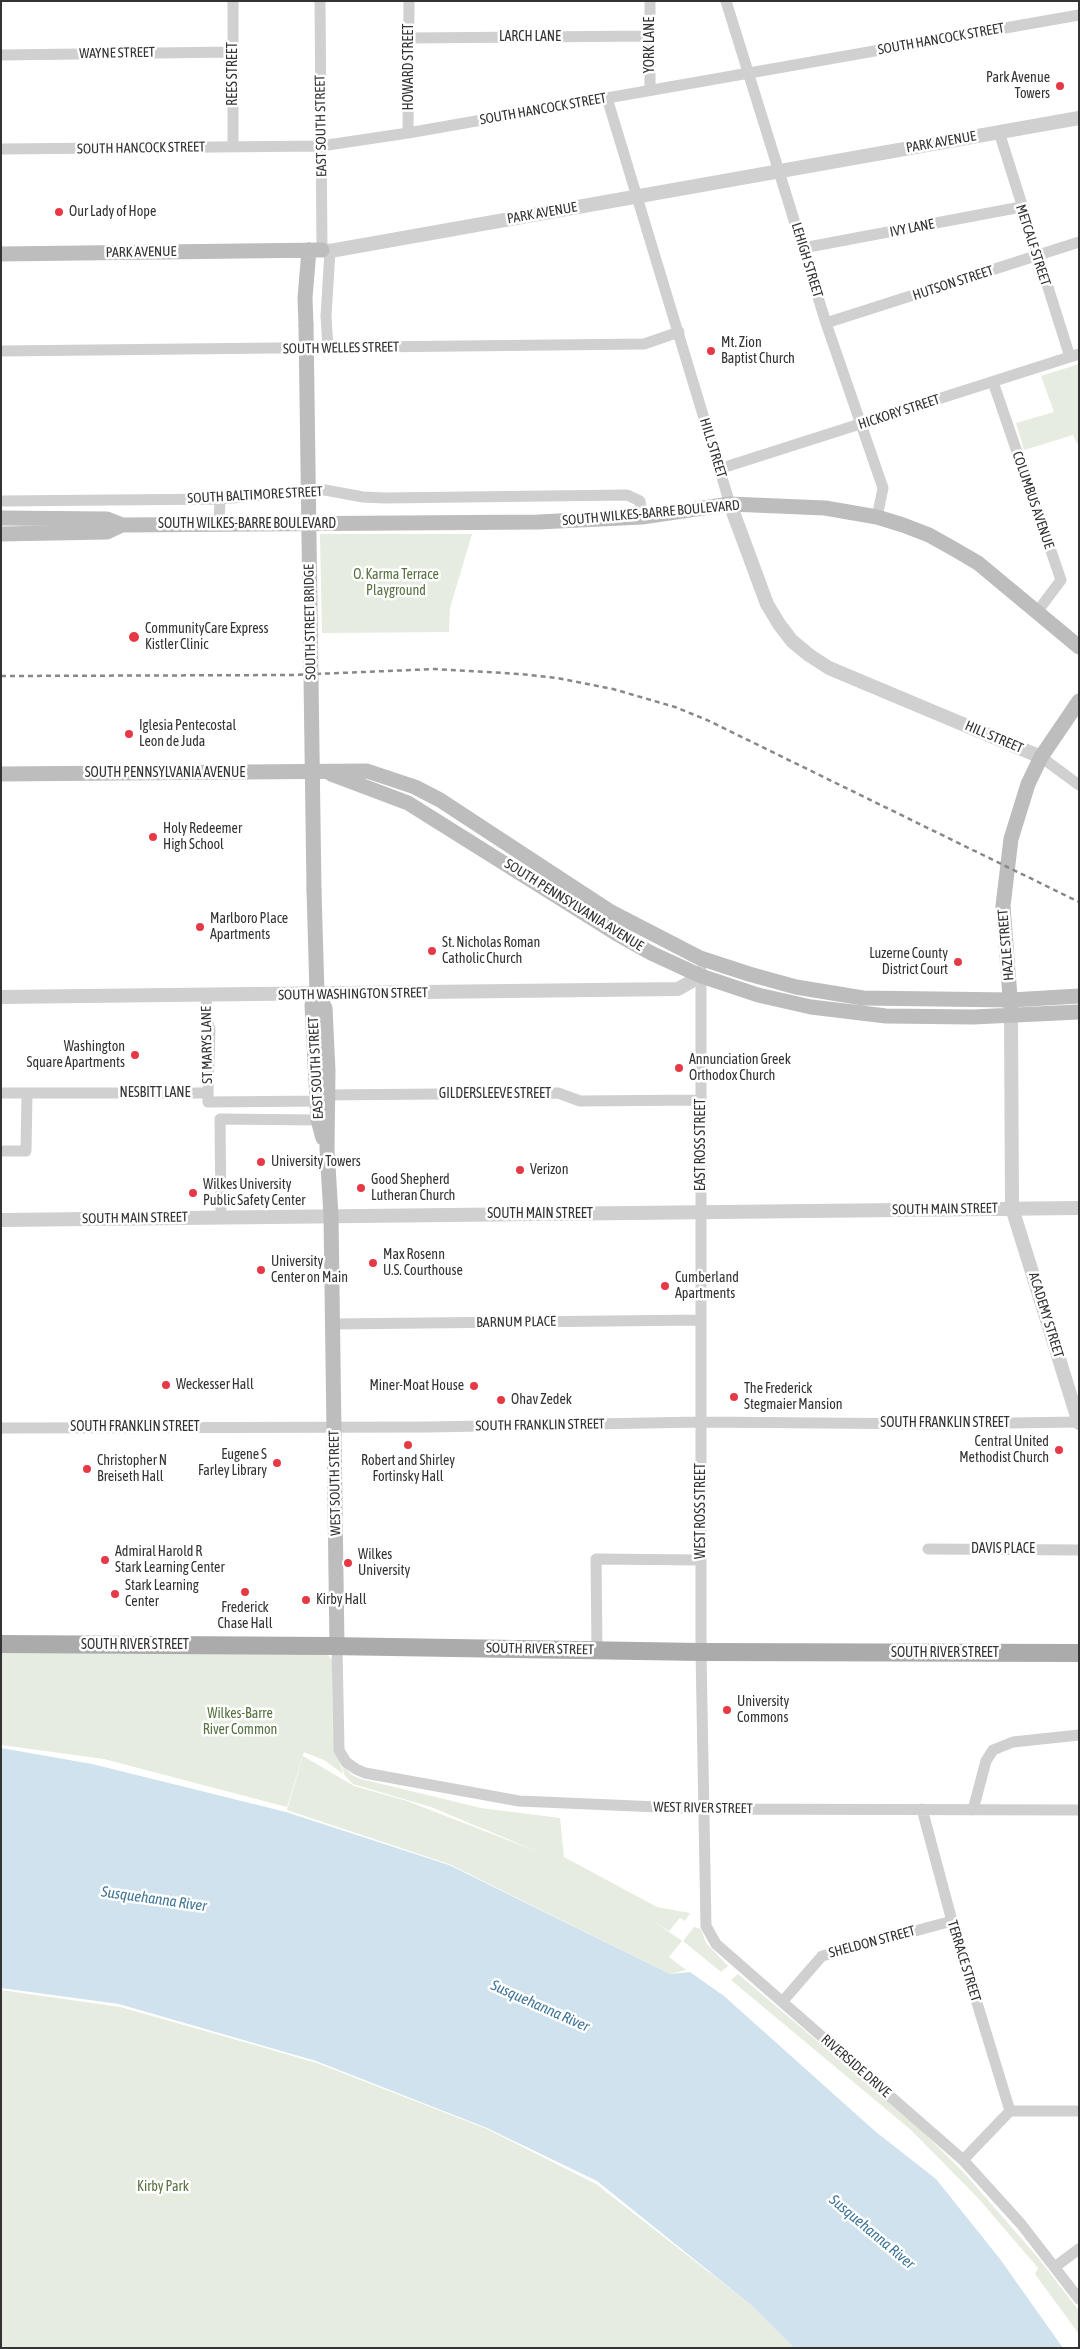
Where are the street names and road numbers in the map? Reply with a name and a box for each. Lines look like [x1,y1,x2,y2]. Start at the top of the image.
street label: YORK LANE [642,17,658,73]
street label: SOUTH HANCOCK STREET [876,20,1006,58]
street label: HOWARD STREET [401,24,417,110]
street label: LARCH LANE [499,29,561,45]
street label: REES STREET [225,42,241,106]
street label: WAYNE STREET [79,44,155,62]
street label: EAST SOUTH STREET [312,75,330,177]
street label: SOUTH HANCOCK STREET [478,90,608,128]
street label: PARK AVENUE [905,128,977,156]
street label: SOUTH HANCOCK STREET [77,138,205,158]
street label: PARK AVENUE [506,199,578,227]
street label: METCALF STREET [1012,202,1054,288]
street label: IVY LANE [888,215,936,241]
street label: LEHIGH STREET [788,220,826,300]
street label: PARK AVENUE [105,243,177,261]
street label: HUTSON STREET [911,262,995,304]
street label: SOUTH WELLES STREET [283,339,399,357]
street label: HICKORY STREET [856,391,942,433]
street label: HILL STREET [696,416,730,480]
street label: COLUMBUS AVENUE [1008,449,1058,551]
street label: SOUTH BALTIMORE STREET [187,483,323,507]
street label: SOUTH WILKES-BARRE BOULEVARD [562,497,740,529]
street label: SOUTH WILKES-BARRE BOULEVARD [158,516,336,532]
street label: SOUTH STREET BRIDGE [301,564,319,680]
street label: HILL STREET [962,717,1026,757]
street label: SOUTH PENNSYLVANIA AVENUE [85,765,245,781]
street label: SOUTH PENNSYLVANIA AVENUE [501,855,647,955]
street label: HAZLE STREET [995,909,1017,981]
street label: SOUTH WASHINGTON STREET [278,984,428,1004]
street label: ST MARYS LANE [198,1006,216,1084]
street label: EAST SOUTH STREET [305,1016,327,1120]
street label: NESBITT LANE [119,1085,191,1101]
street label: GILDERSLEEVE STREET [439,1086,551,1102]
street label: EAST ROSS STREET [693,1099,709,1191]
street label: SOUTH MAIN STREET [892,1200,998,1218]
street label: SOUTH MAIN STREET [487,1206,593,1222]
street label: SOUTH MAIN STREET [82,1209,188,1227]
street label: ACADEMY STREET [1025,1270,1067,1360]
street label: BARNUM PLACE [476,1313,556,1331]
street label: SOUTH FRANKLIN STREET [475,1415,605,1435]
street label: SOUTH FRANKLIN STREET [880,1415,1010,1431]
street label: SOUTH FRANKLIN STREET [70,1419,200,1435]
street label: WEST SOUTH STREET [326,1430,344,1536]
street label: WEST ROSS STREET [693,1463,709,1559]
street label: DAVIS PLACE [971,1541,1035,1557]
street label: SOUTH RIVER STREET [81,1637,189,1653]
street label: SOUTH RIVER STREET [486,1640,594,1658]
street label: SOUTH RIVER STREET [891,1645,999,1661]
street label: WEST RIVER STREET [653,1799,753,1817]
street label: TERRACE STREET [944,1918,984,2004]
street label: SHELDON STREET [827,1922,917,1962]
street label: RIVERSIDE DRIVE [818,2031,894,2101]

